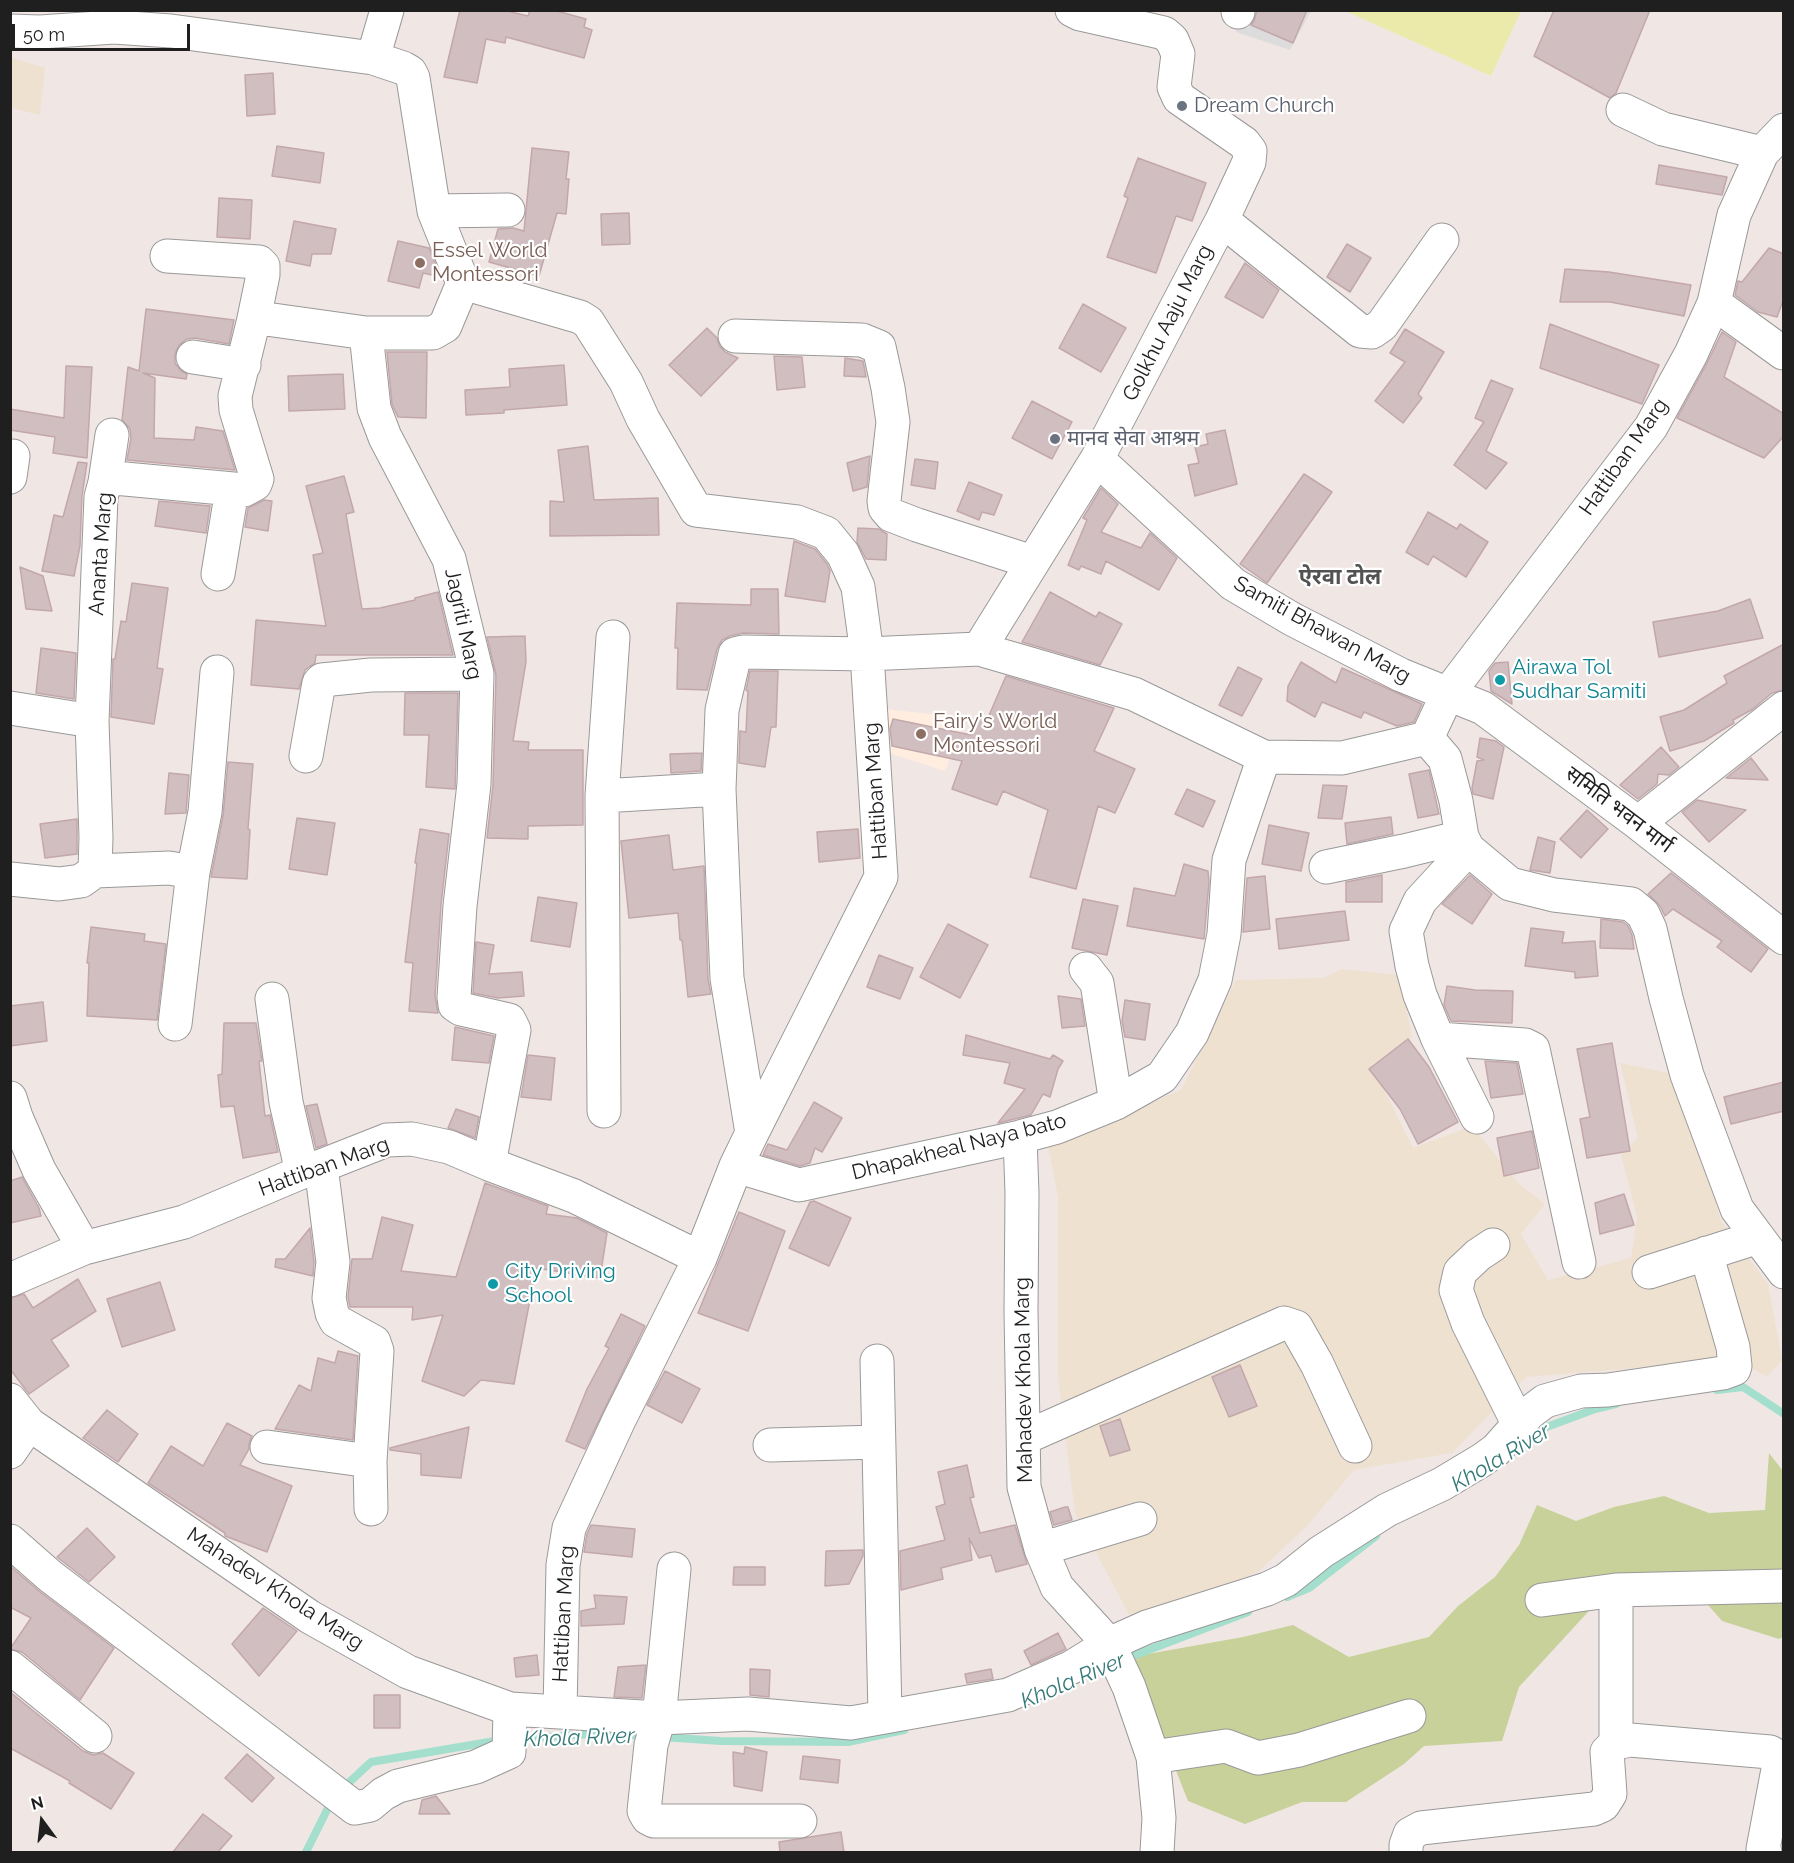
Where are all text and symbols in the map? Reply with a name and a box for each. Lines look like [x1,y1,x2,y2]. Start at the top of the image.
scale bar [15,12,194,50]
text: 50 m [23,24,65,45]
place label: Dream Church [1194,93,1334,119]
marker: Dream Church [1175,99,1189,113]
place label: Essel World Montessori [432,238,548,288]
street label: Golkhu Aaju Marg [1118,241,1218,405]
marker: Essel World Montessori [413,256,427,270]
street label: Hattiban Marg [1574,394,1674,520]
place label: मानव सेवा आश्रम [1067,426,1199,452]
marker: मानव सेवा आश्रम [1048,432,1062,446]
street label: Ananta Marg [84,491,118,617]
district label: ऐरवा टोल [1299,564,1381,590]
street label: Jagriti Marg [439,566,487,682]
street label: Samiti Bhawan Marg [1229,571,1415,689]
place label: Airawa Tol Sudhar Samiti [1512,655,1646,705]
marker: Airawa Tol Sudhar Samiti [1493,673,1507,687]
place label: Fairy's World Montessori [933,709,1057,759]
street label: Hattiban Marg [859,722,893,860]
marker: Fairy's World Montessori [914,727,928,741]
street label: समिति भवन मार्ग [1560,761,1678,859]
street label: Dhapakheal Naya bato [849,1108,1069,1186]
street label: Hattiban Marg [255,1132,393,1202]
place label: City Driving School [505,1259,616,1309]
marker: City Driving School [486,1277,500,1291]
street label: Mahadev Khola Marg [1010,1277,1038,1483]
water label: Khola River [1447,1418,1555,1498]
street label: Mahadev Khola Marg [182,1522,368,1656]
street label: Hattiban Marg [548,1545,580,1683]
water label: Khola River [1017,1647,1129,1715]
water label: Khola River [523,1723,635,1753]
north arrow [12,1791,72,1851]
text: N [29,1792,46,1814]

